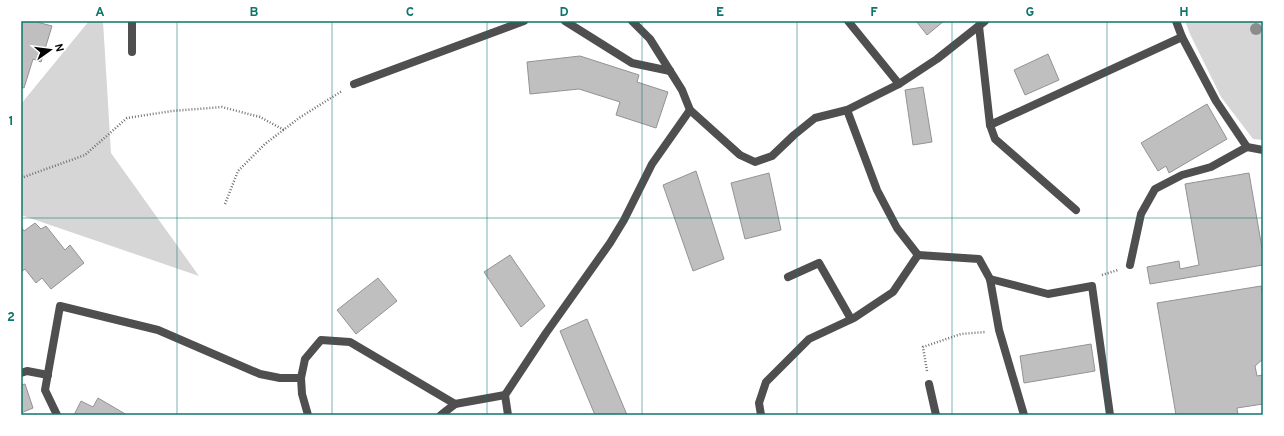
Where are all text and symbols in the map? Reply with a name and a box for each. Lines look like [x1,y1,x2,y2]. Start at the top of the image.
text: A [95,5,105,21]
text: B [250,5,259,21]
text: C [406,5,414,21]
text: D [559,5,569,21]
text: E [716,5,724,21]
text: F [870,5,878,21]
text: G [1026,5,1035,21]
text: H [1179,5,1189,21]
north arrow [30,30,70,70]
text: N [51,42,66,53]
text: 1 [8,114,14,130]
text: 2 [7,310,15,326]

